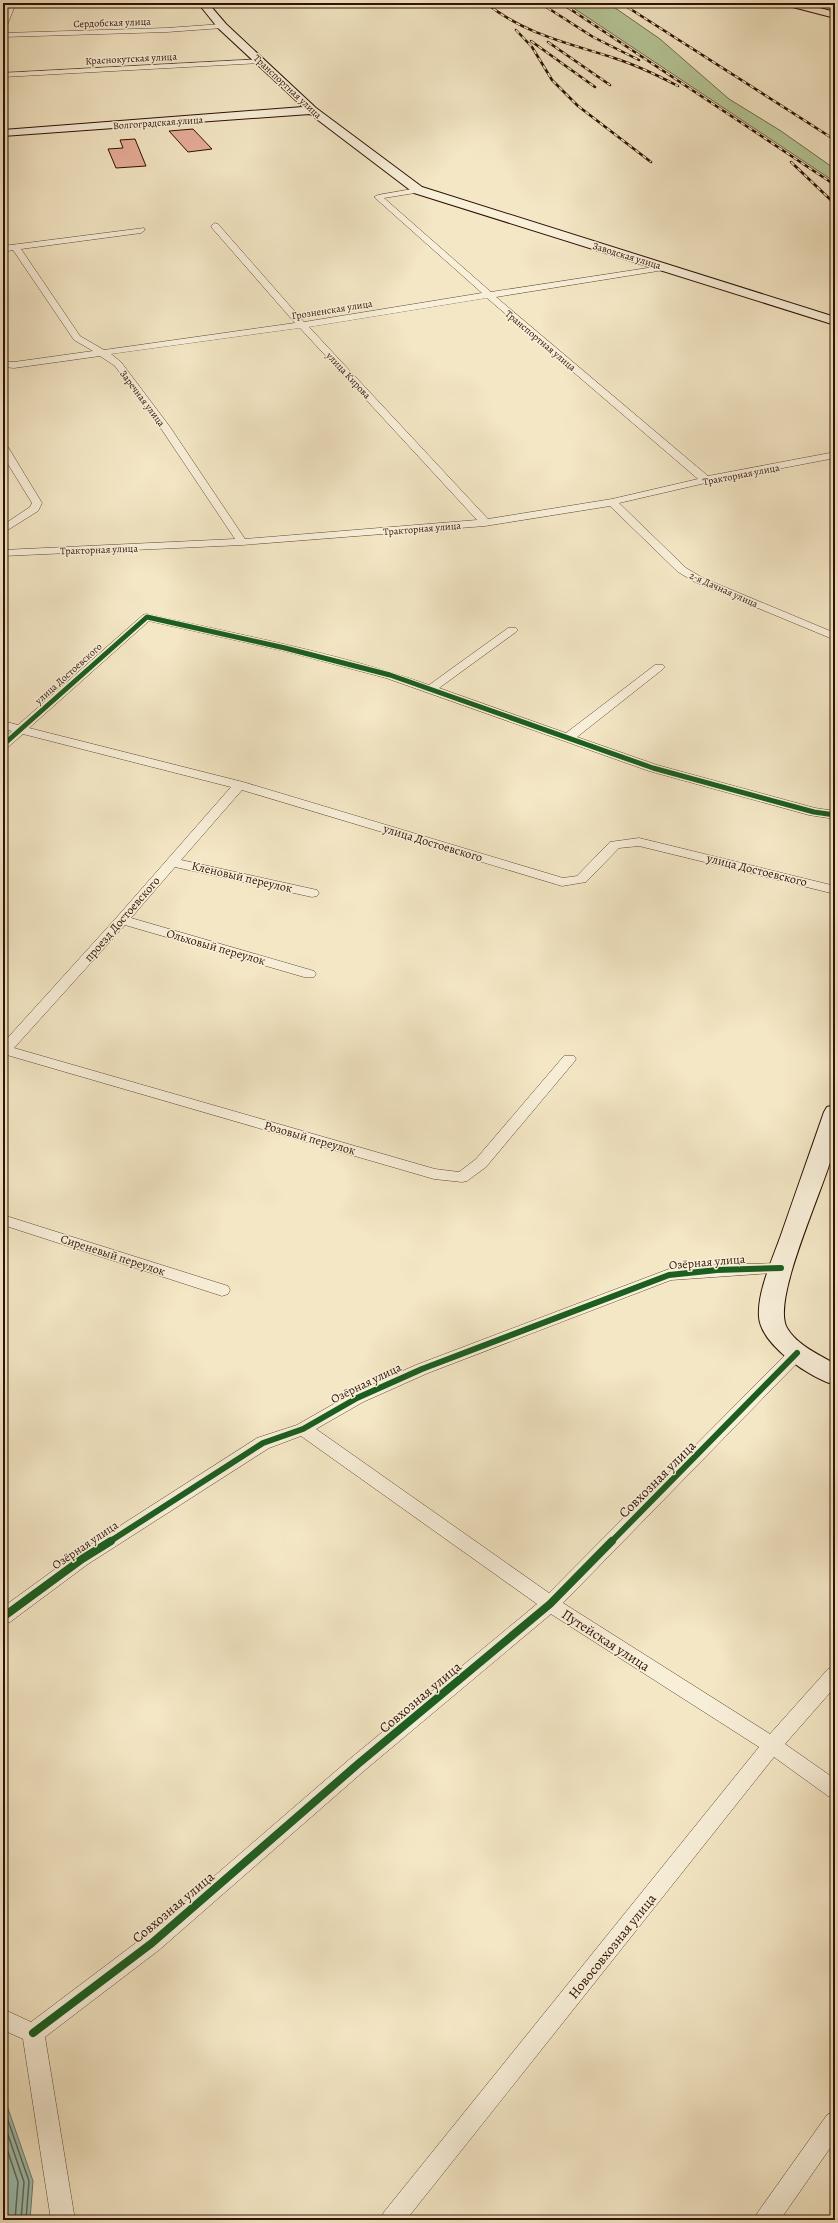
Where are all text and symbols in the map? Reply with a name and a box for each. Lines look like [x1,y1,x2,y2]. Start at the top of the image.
street label: Сердобская улица [73,15,151,31]
street label: Краснокутская улица [85,50,178,68]
street label: Транспортная улица [250,51,325,122]
street label: Волгоградская улица [113,113,204,133]
street label: Заводская улица [591,239,663,272]
street label: Грозненская улица [291,297,374,323]
street label: Транспортная улица [502,307,579,375]
street label: улица Кирова [322,348,374,402]
street label: Заречная улица [116,368,168,430]
street label: Тракторная улица [702,461,781,489]
street label: Тракторная улица [383,519,462,539]
street label: Тракторная улица [60,542,139,558]
street label: 2-я Дачная улица [687,569,760,611]
street label: улица Достоевского [31,640,105,708]
street label: улица Достоевского [381,820,485,866]
street label: улица Достоевского [704,850,809,890]
street label: Кленовый переулок [190,858,294,896]
street label: проезд Достоевского [81,873,163,965]
street label: Ольховый переулок [165,925,267,969]
street label: Розовый переулок [262,1117,358,1159]
street label: Сиреневый переулок [58,1230,168,1280]
street label: Озёрная улица [668,1251,746,1273]
street label: Озёрная улица [328,1359,404,1407]
street label: Совхозная улица [615,1436,700,1522]
street label: Озёрная улица [49,1517,122,1573]
street label: Путейская улица [558,1605,654,1676]
street label: Совхозная улица [375,1657,466,1737]
street label: Совхозная улица [128,1867,219,1947]
street label: Новосовхозная улица [564,1889,661,2003]

